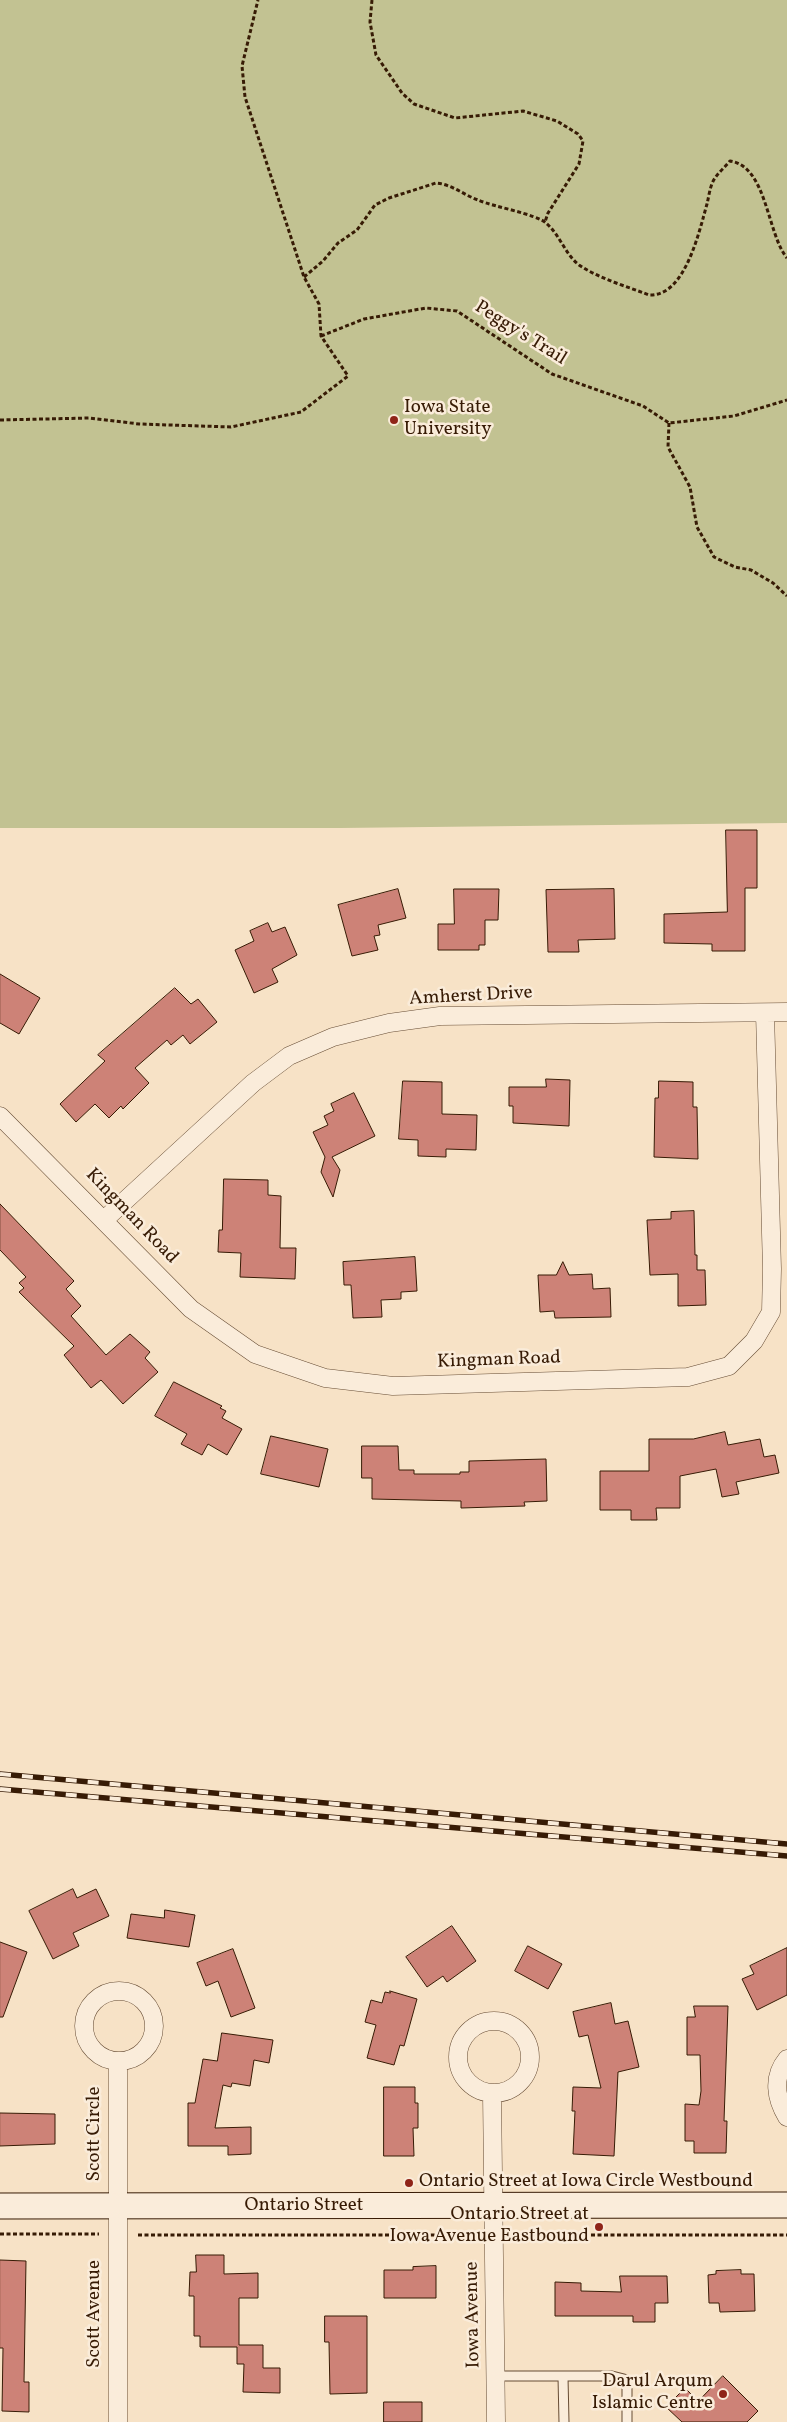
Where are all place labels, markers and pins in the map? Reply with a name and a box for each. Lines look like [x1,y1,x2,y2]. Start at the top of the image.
place label: Iowa State University [404,398,491,442]
marker: Iowa State University [388,414,400,426]
place label: Ontario Street at Iowa Circle Westbound [419,2172,753,2194]
marker: Ontario Street at Iowa Circle Westbound [403,2177,415,2189]
place label: Ontario Street at Iowa Avenue Eastbound [389,2205,589,2249]
marker: Ontario Street at Iowa Avenue Eastbound [593,2221,605,2233]
place label: Darul Arqum Islamic Centre [592,2372,713,2416]
marker: Darul Arqum Islamic Centre [717,2388,729,2400]

